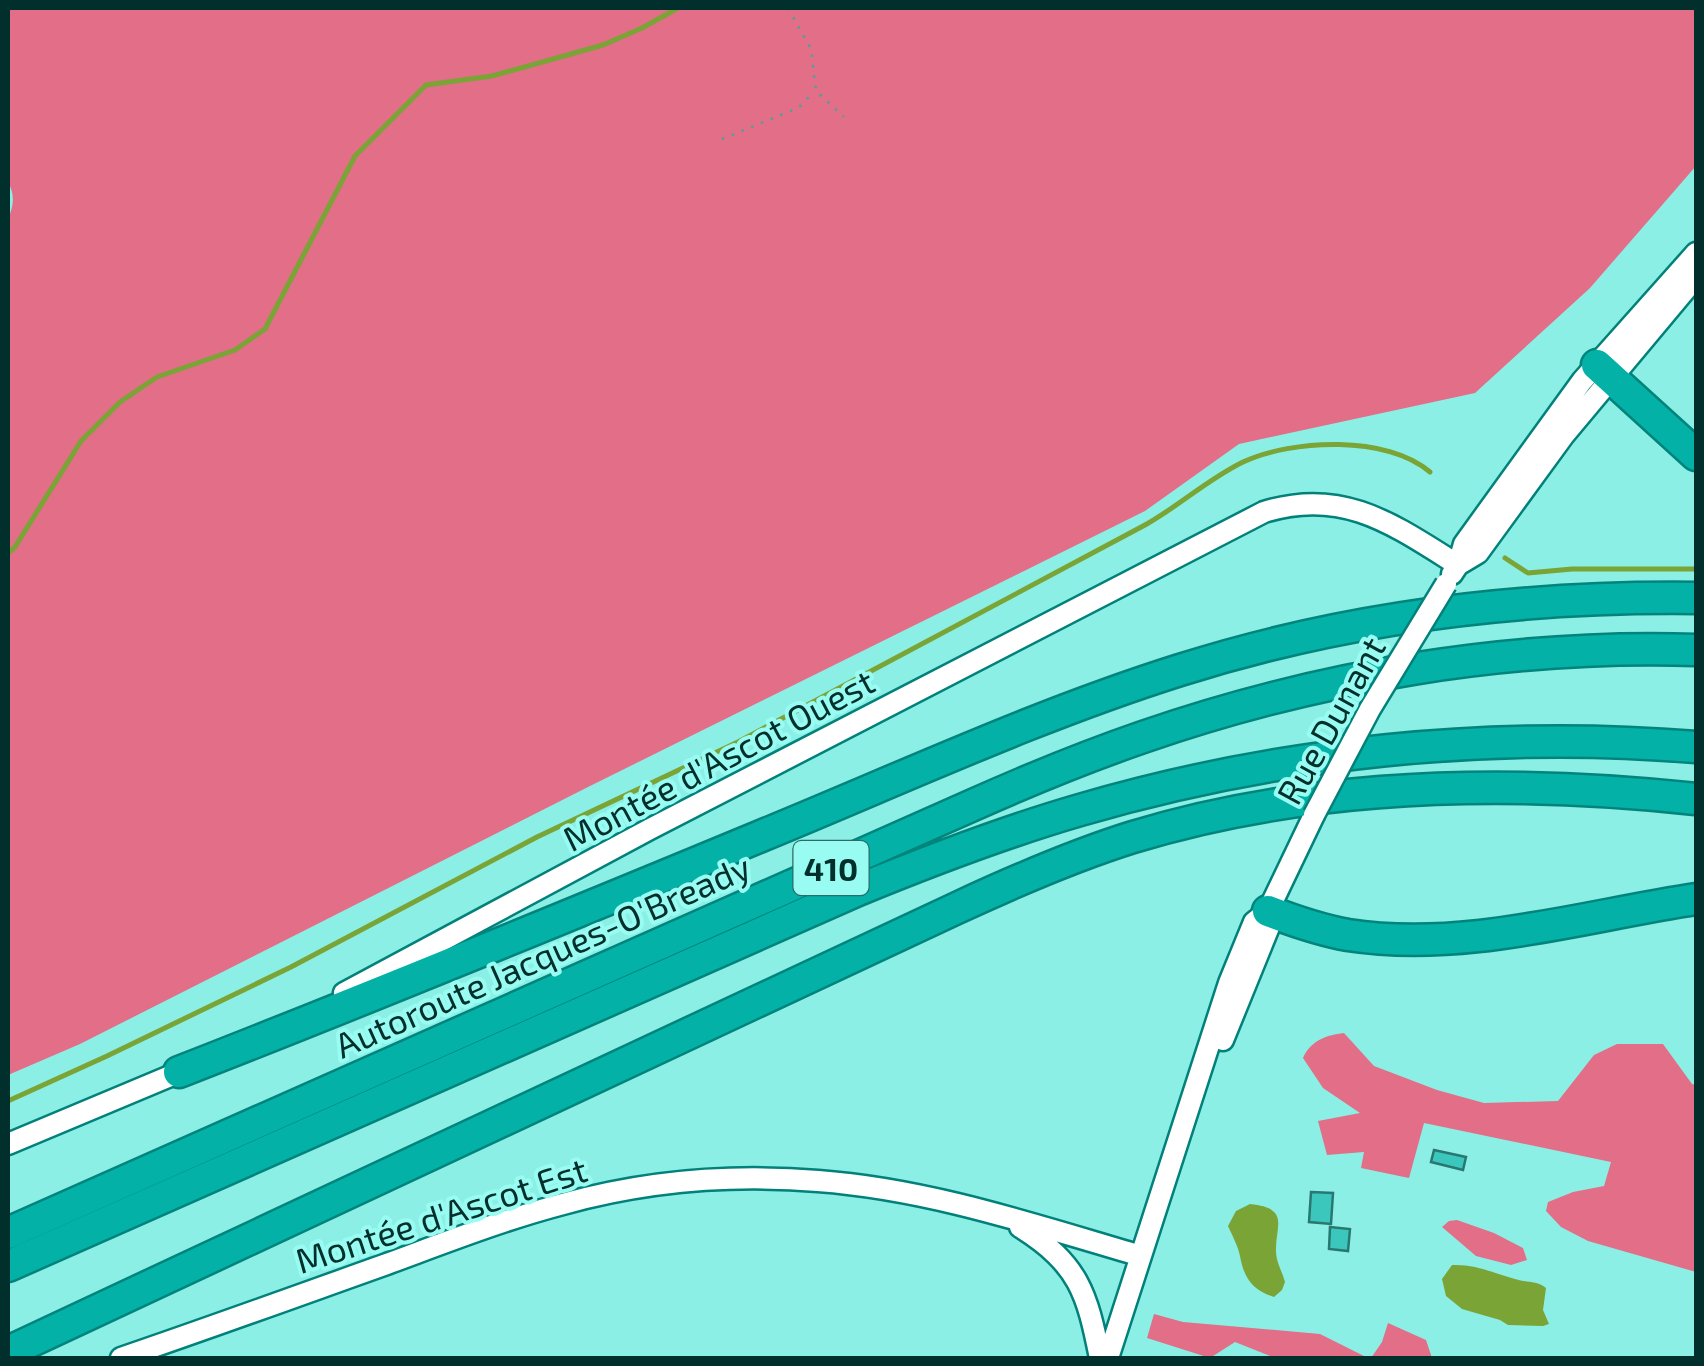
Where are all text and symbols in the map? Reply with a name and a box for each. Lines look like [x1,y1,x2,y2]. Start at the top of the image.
street label: Rue Dunant [1267,629,1393,811]
street label: Montée d'Ascot Ouest [555,659,881,859]
road number: 410 [794,841,868,895]
street label: Autoroute Jacques-O'Bready [328,844,756,1066]
street label: Montée d'Ascot Est [290,1147,592,1281]

